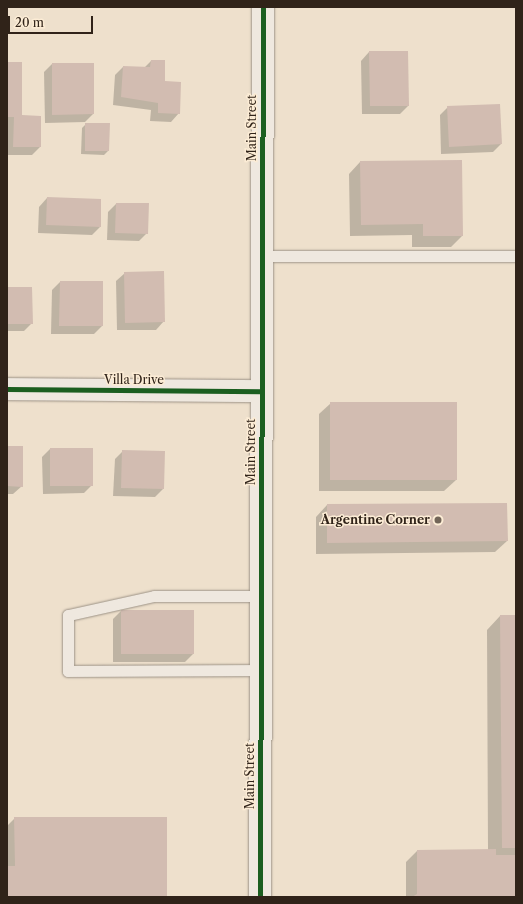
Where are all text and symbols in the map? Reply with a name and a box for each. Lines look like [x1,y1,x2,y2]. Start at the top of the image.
scale bar [10,8,95,34]
text: 20 m [15,15,44,30]
street label: Main Street [245,95,259,161]
street label: Villa Drive [104,373,164,387]
street label: Main Street [244,419,258,485]
place label: Argentine Corner [321,513,430,527]
marker: Argentine Corner [433,515,443,525]
street label: Main Street [243,743,257,809]

